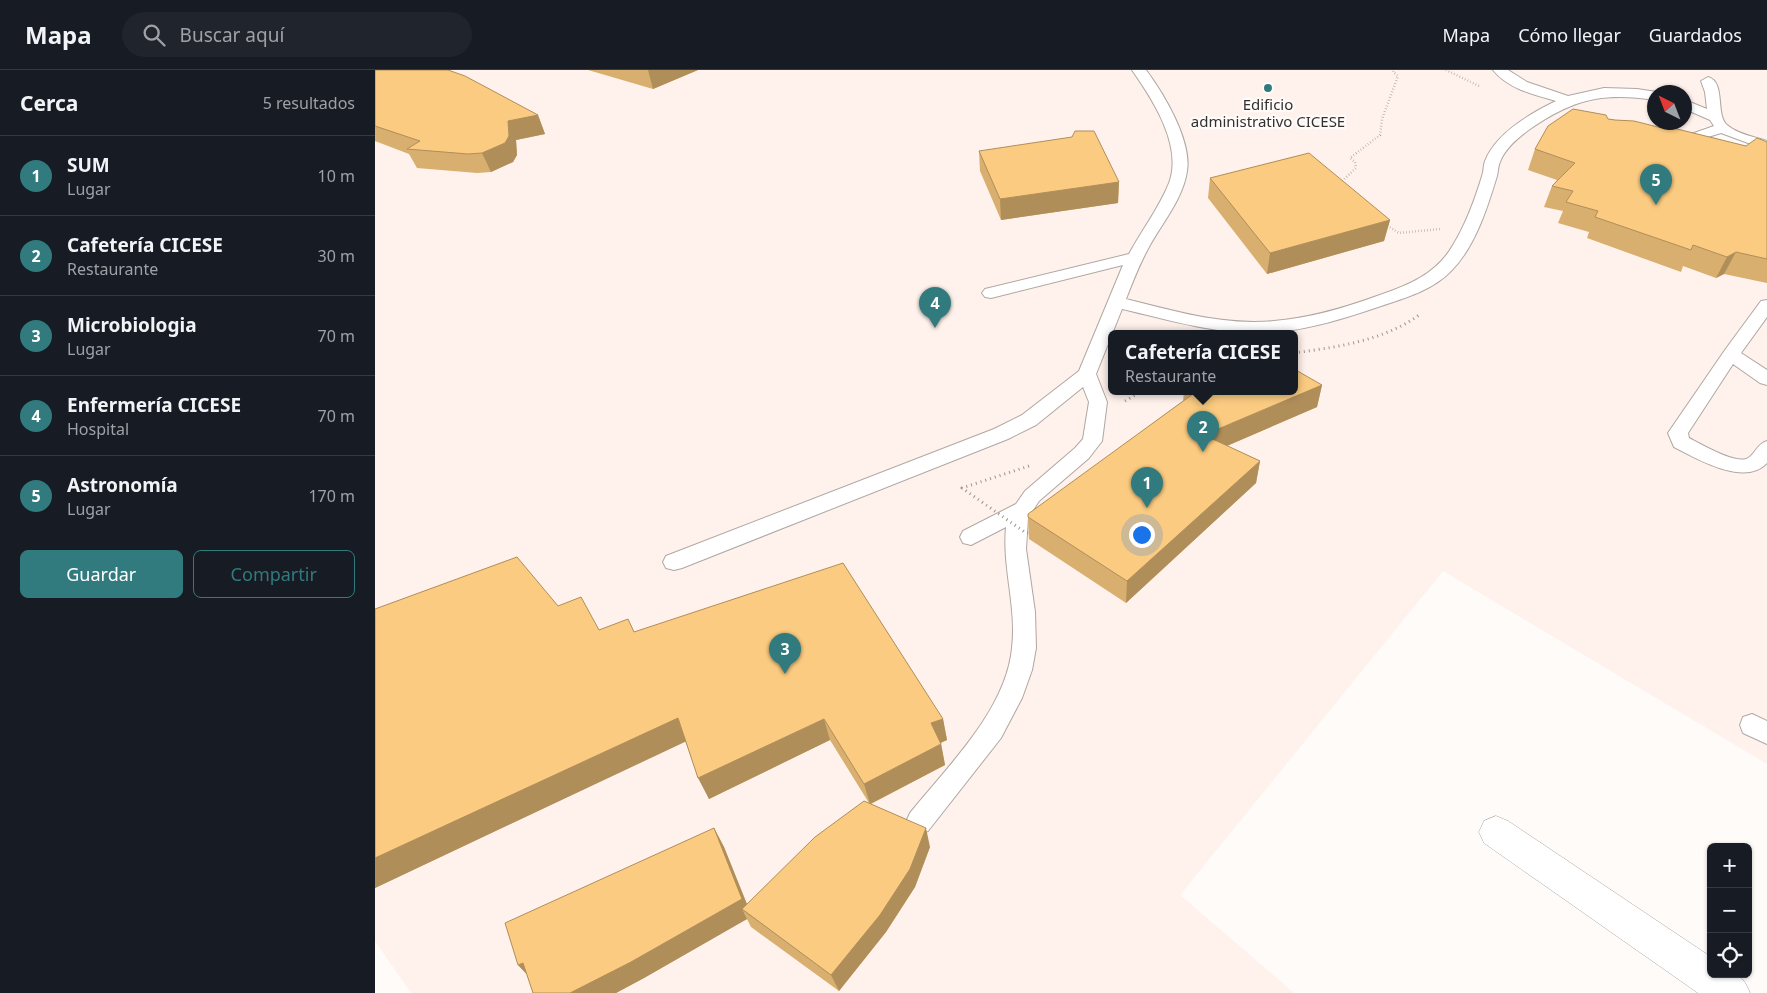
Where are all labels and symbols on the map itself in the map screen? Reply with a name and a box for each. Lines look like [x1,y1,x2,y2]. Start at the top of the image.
marker: Edificio administrativo CICESE [1262,82,1274,94]
north arrow [1647,85,1692,130]
place label: Edificio administrativo CICESE [1191,94,1345,131]
pin: 5 [1640,164,1672,205]
pin: 4 [919,287,951,328]
pin: 2 [1187,411,1219,452]
pin: 1 [1131,467,1163,508]
your location [1129,522,1155,548]
pin: 3 [769,633,801,674]

